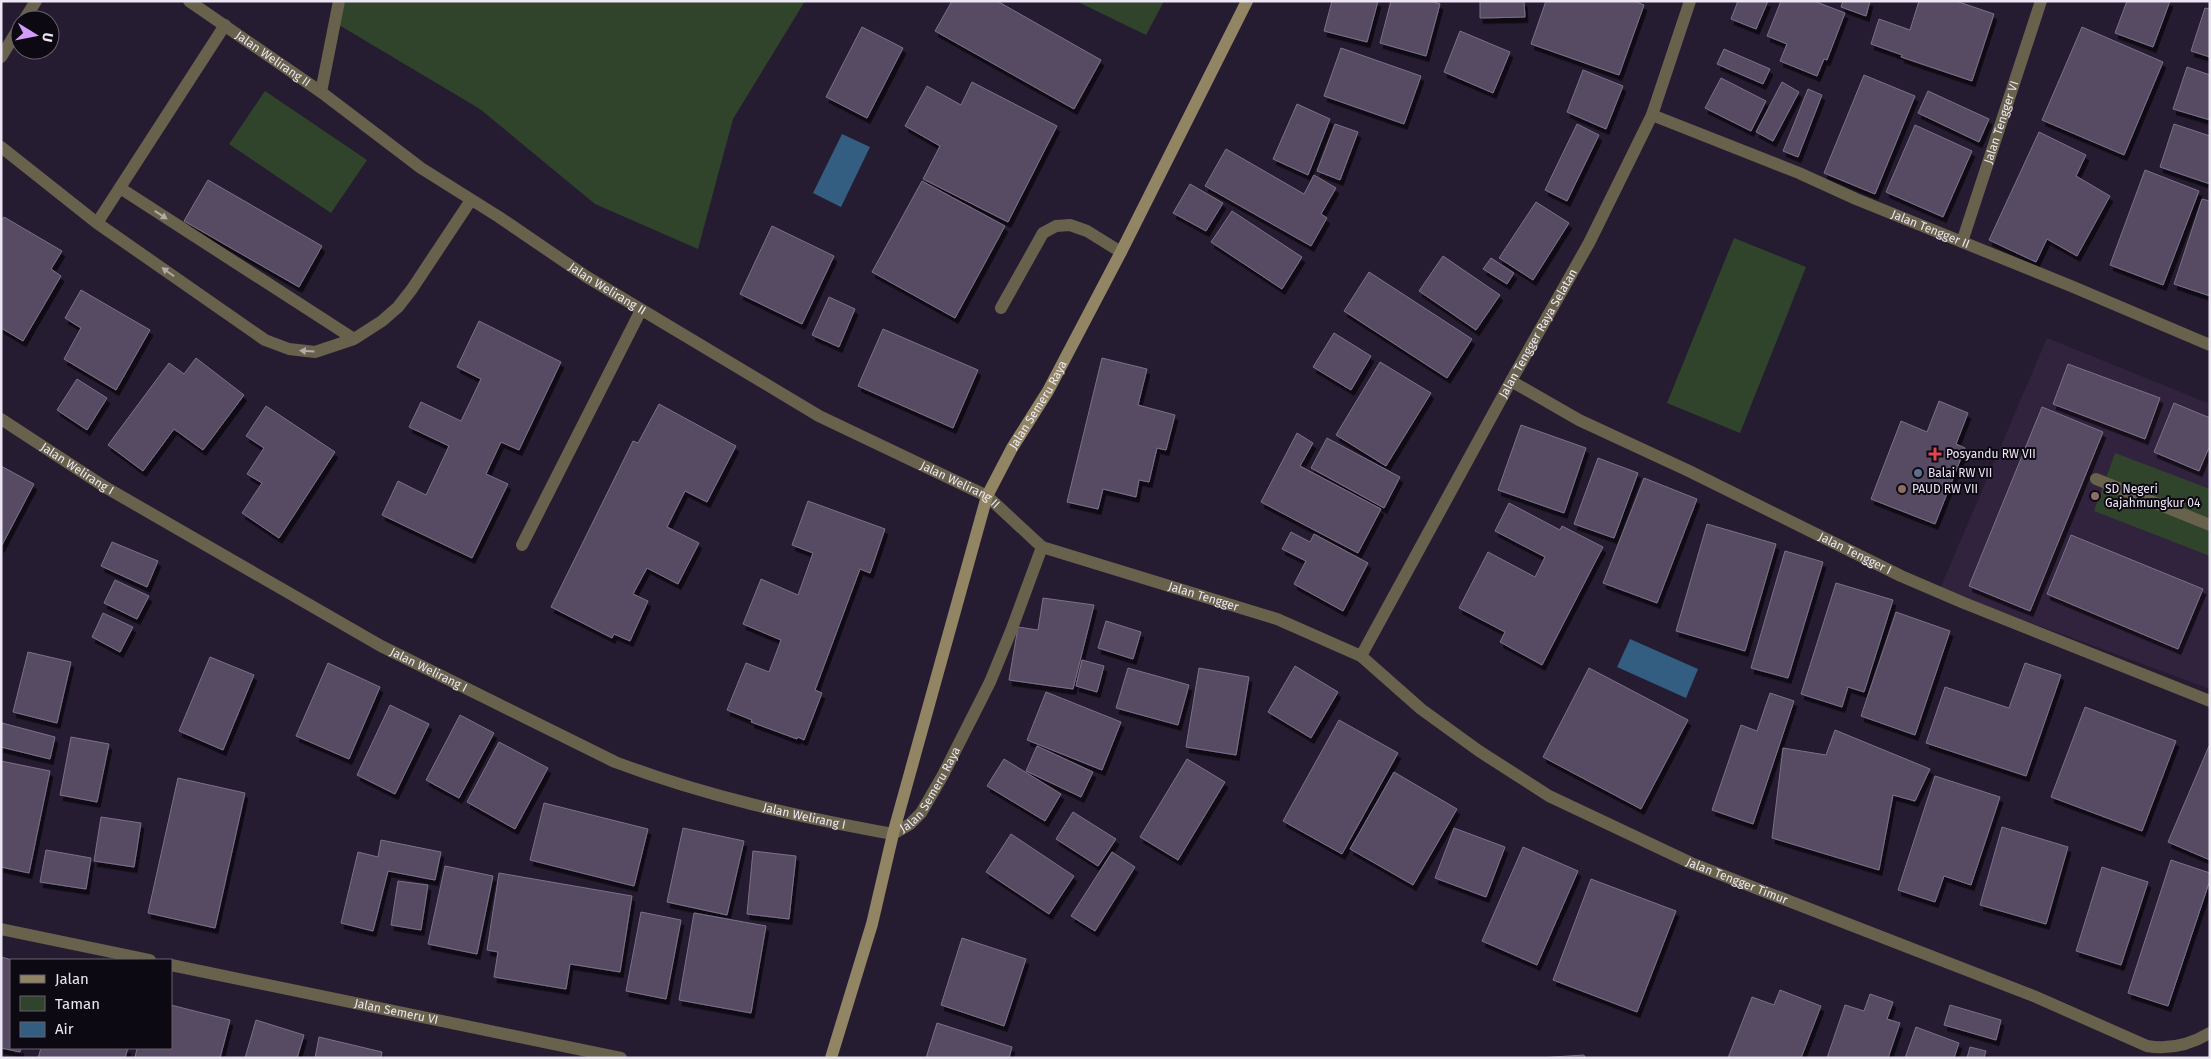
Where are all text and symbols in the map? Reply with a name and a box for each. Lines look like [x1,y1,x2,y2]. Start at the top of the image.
north arrow [10,10,60,60]
street label: Jalan Welirang II [233,28,313,90]
text: U [38,31,56,43]
street label: Jalan Tengger VI [1981,79,2021,165]
street label: Jalan Tengger II [1889,207,1972,251]
one-way arrow [155,210,168,219]
street label: Jalan Welirang II [566,260,648,318]
street label: Jalan Tengger Raya Selatan [1496,266,1580,400]
one-way arrow [161,267,175,277]
one-way arrow [299,347,315,355]
street label: Jalan Semeru Raya [1006,358,1070,452]
street label: Jalan Welirang I [38,440,116,498]
marker: Posyandu RW VII [1928,447,1942,461]
place label: Posyandu RW VII [1946,447,2036,461]
street label: Jalan Welirang II [918,458,1003,511]
place label: Balai RW VII [1928,466,1992,480]
marker: Balai RW VII [1912,467,1924,479]
place label: PAUD RW VII [1912,482,1978,496]
place label: SD Negeri Gajahmungkur 04 [2105,482,2201,510]
marker: PAUD RW VII [1896,483,1908,495]
marker: SD Negeri Gajahmungkur 04 [2089,490,2101,502]
street label: Jalan Tengger I [1816,529,1894,577]
street label: Jalan Tengger [1167,579,1241,614]
street label: Jalan Welirang I [388,645,470,695]
street label: Jalan Semeru Raya [897,744,963,835]
street label: Jalan Welirang I [761,800,847,832]
street label: Jalan Tengger Timur [1684,855,1790,907]
legend [10,959,172,1049]
text: Jalan [55,970,89,988]
text: Taman [55,995,100,1013]
street label: Jalan Semeru VI [353,996,439,1027]
text: Air [55,1020,74,1038]

